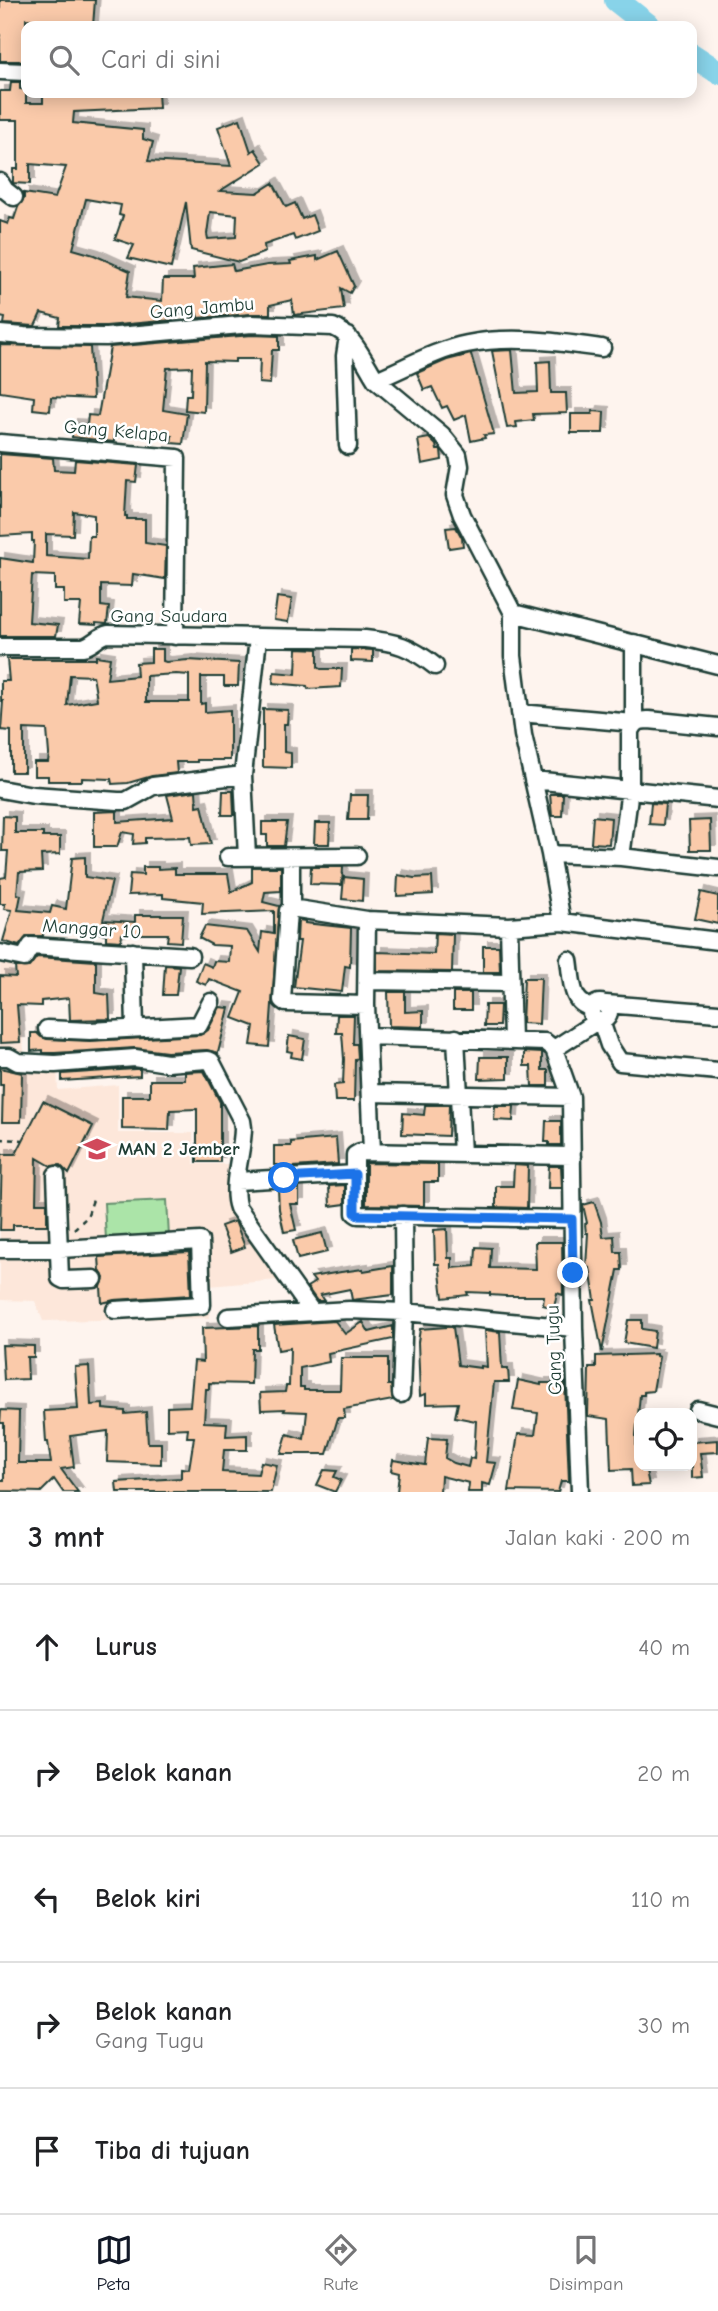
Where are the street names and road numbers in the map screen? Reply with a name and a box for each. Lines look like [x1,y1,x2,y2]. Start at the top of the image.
street label: Gang Jambu [149,292,255,324]
street label: Gang Kelapa [63,415,169,447]
street label: Gang Saudara [110,605,228,627]
street label: Manggar 10 [42,915,142,943]
street label: Gang Tugu [541,1305,567,1395]

